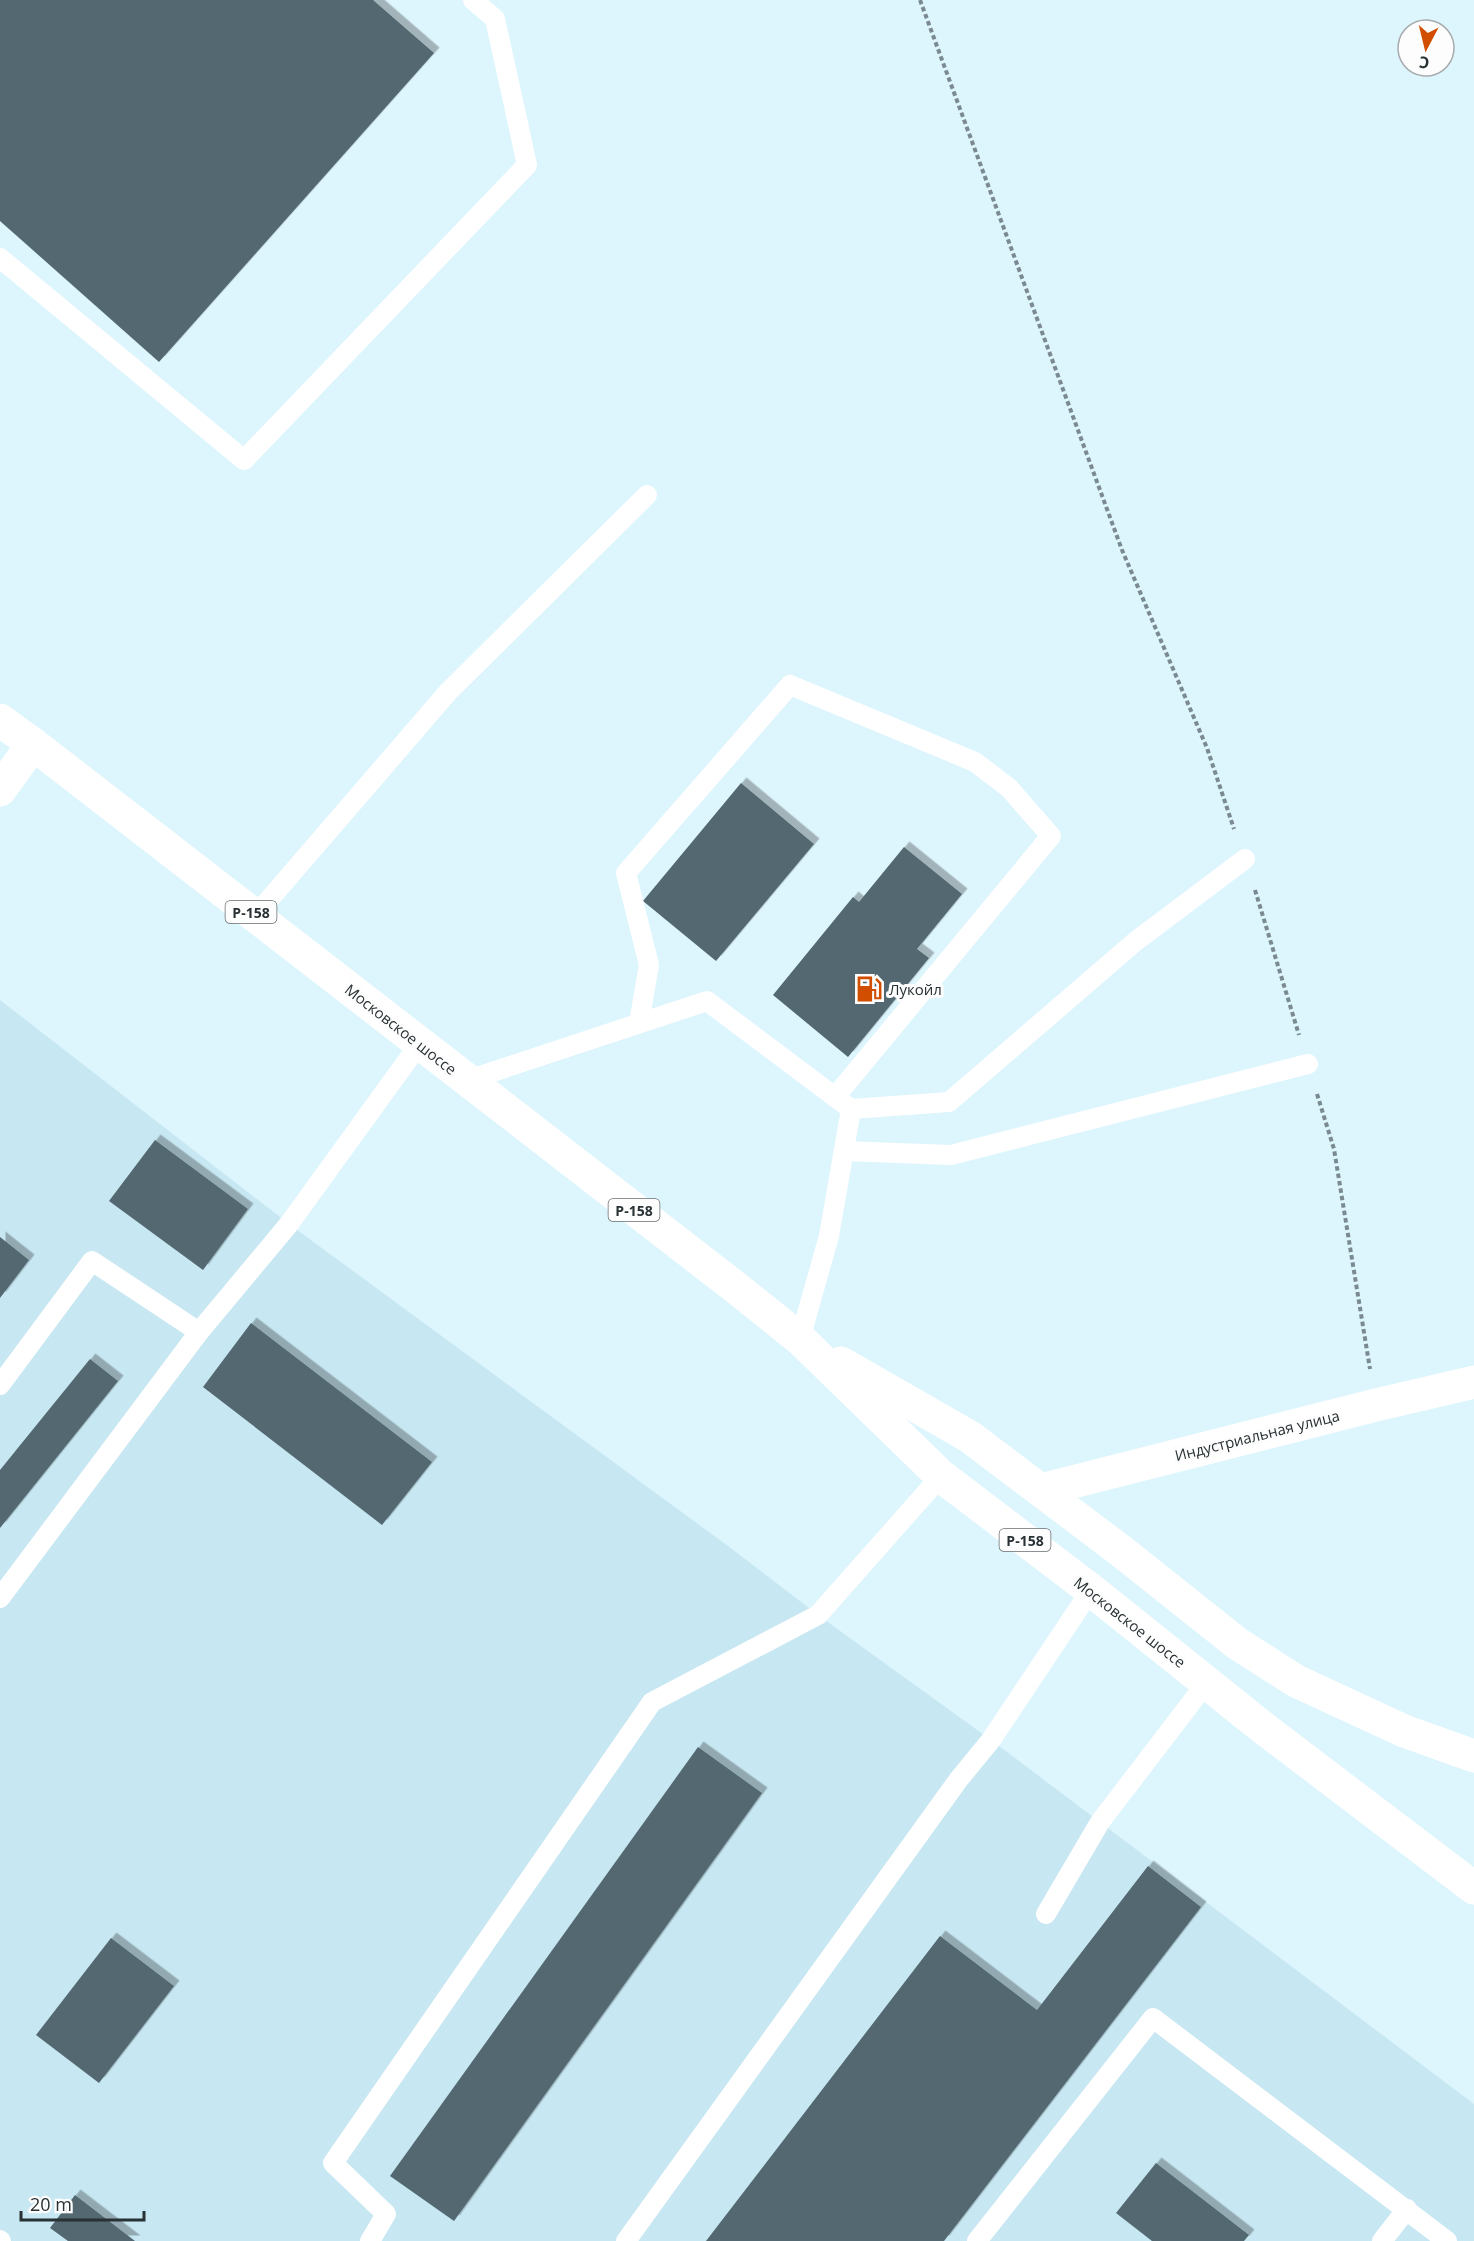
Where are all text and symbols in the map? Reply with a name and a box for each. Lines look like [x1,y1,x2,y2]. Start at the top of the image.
north arrow [1396,18,1456,78]
text: С [1418,51,1431,74]
road number: Р-158 [226,901,276,923]
fuel station icon: Лукойл [854,974,884,1004]
street label: Московское шоссе [341,979,461,1079]
place label: Лукойл [889,979,942,999]
road number: Р-158 [608,1199,660,1221]
street label: Индустриальная улица [1173,1405,1341,1465]
road number: Р-158 [1000,1529,1050,1551]
street label: Московское шоссе [1070,1572,1190,1672]
scale bar [21,2184,144,2222]
text: 20 m [30,2192,72,2216]

